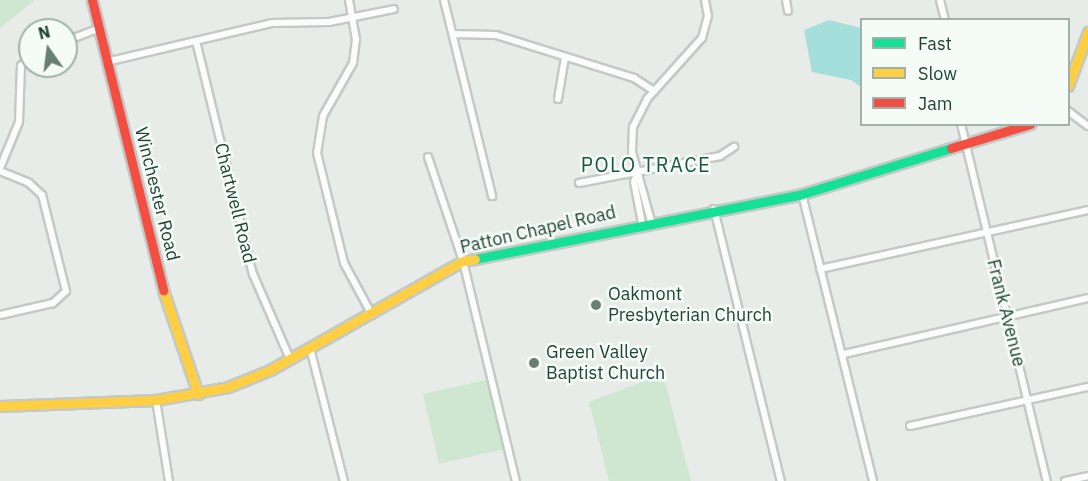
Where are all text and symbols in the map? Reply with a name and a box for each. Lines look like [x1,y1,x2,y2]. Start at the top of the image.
north arrow [18,18,78,78]
legend [860,18,1070,126]
text: N [36,21,52,44]
text: Fast [918,32,952,55]
text: Slow [918,62,957,85]
text: Jam [918,92,953,115]
street label: Winchester Road [130,125,184,263]
street label: Chartwell Road [210,141,260,265]
district label: POLO TRACE [581,152,711,176]
street label: Patton Chapel Road [458,202,618,258]
street label: Frank Avenue [982,257,1030,369]
place label: Oakmont Presbyterian Church [608,284,772,326]
marker: Oakmont Presbyterian Church [589,298,603,312]
place label: Green Valley Baptist Church [546,342,665,385]
marker: Green Valley Baptist Church [527,356,541,370]

